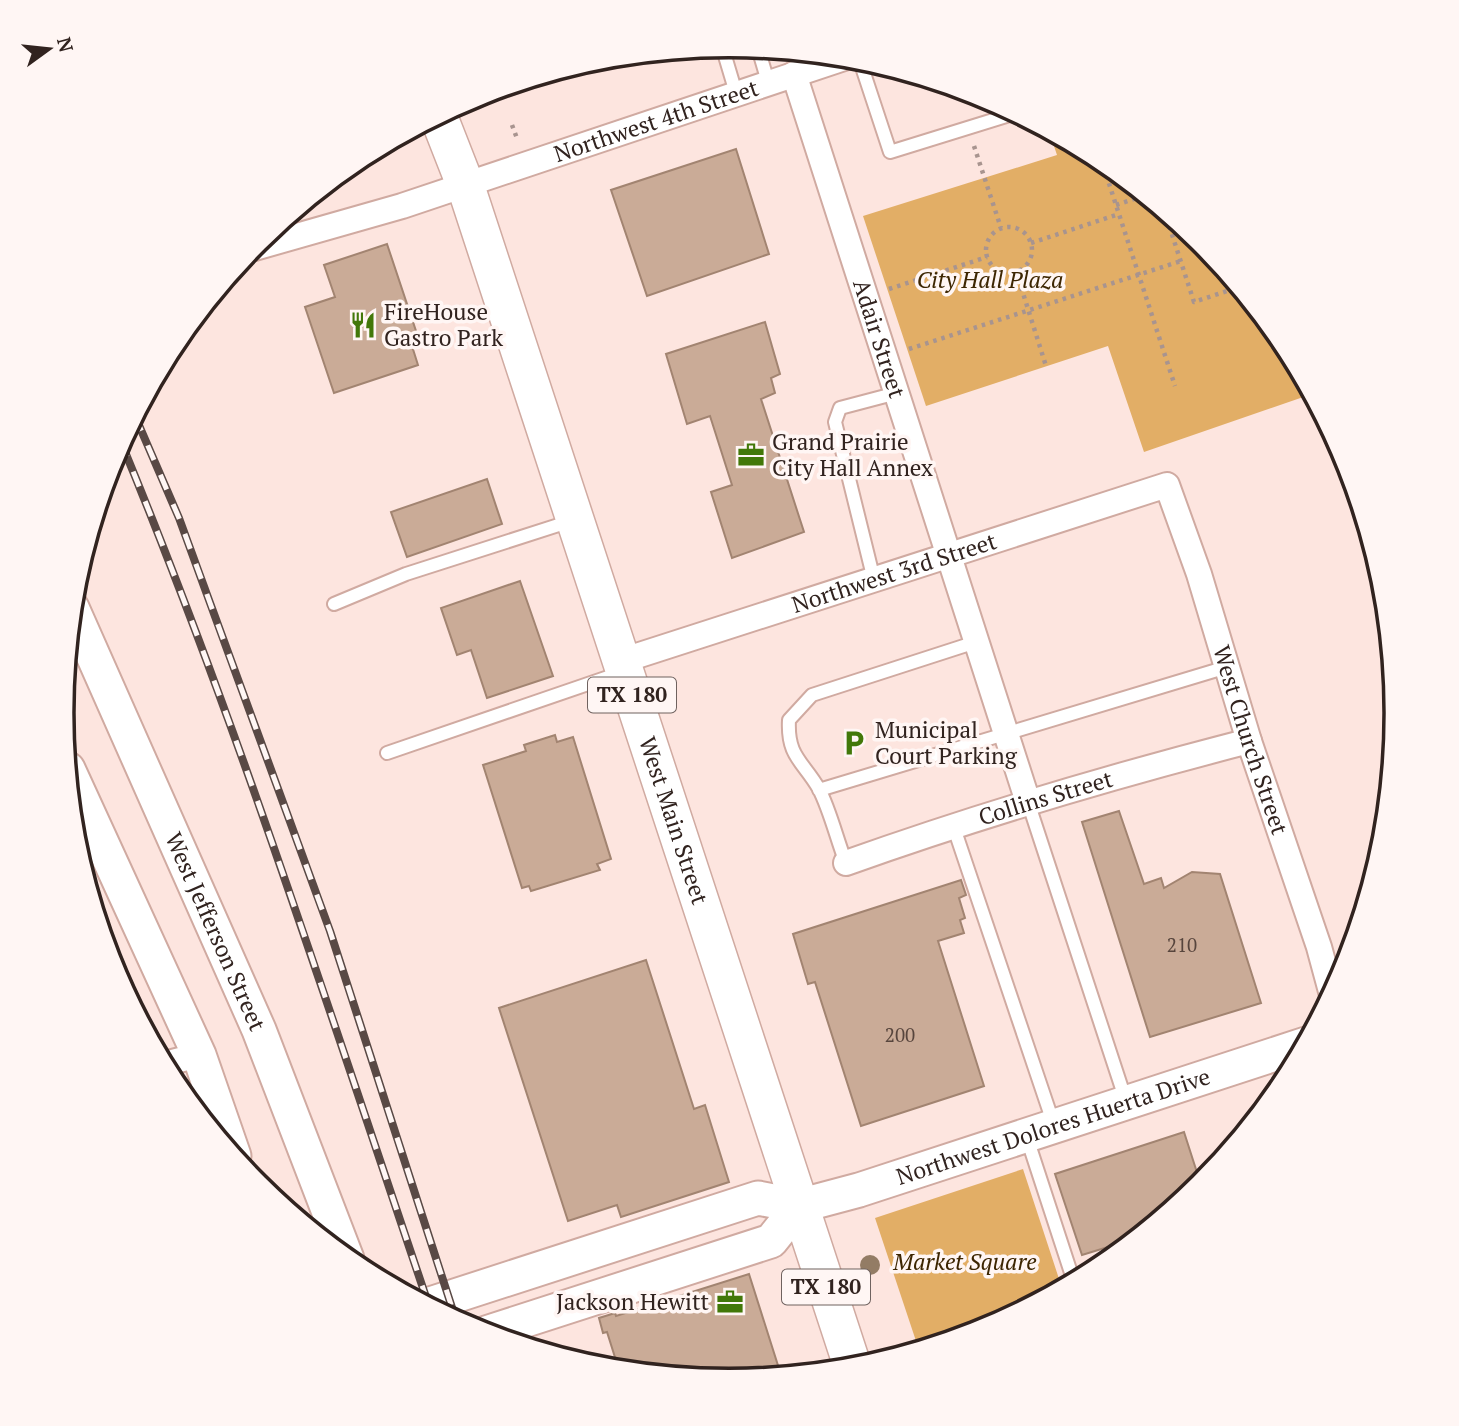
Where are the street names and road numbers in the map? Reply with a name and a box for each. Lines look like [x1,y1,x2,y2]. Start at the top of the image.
street label: Northwest 4th Street [550,72,763,169]
street label: Adair Street [846,275,913,402]
street label: Northwest 3rd Street [788,525,1001,620]
street label: West Church Street [1206,641,1296,839]
road number: TX 180 [588,678,676,712]
street label: West Main Street [632,733,716,909]
street label: Collins Street [975,763,1117,832]
street label: West Jefferson Street [158,827,274,1036]
street label: Northwest Dolores Huerta Drive [892,1060,1214,1192]
road number: TX 180 [782,1270,870,1304]

